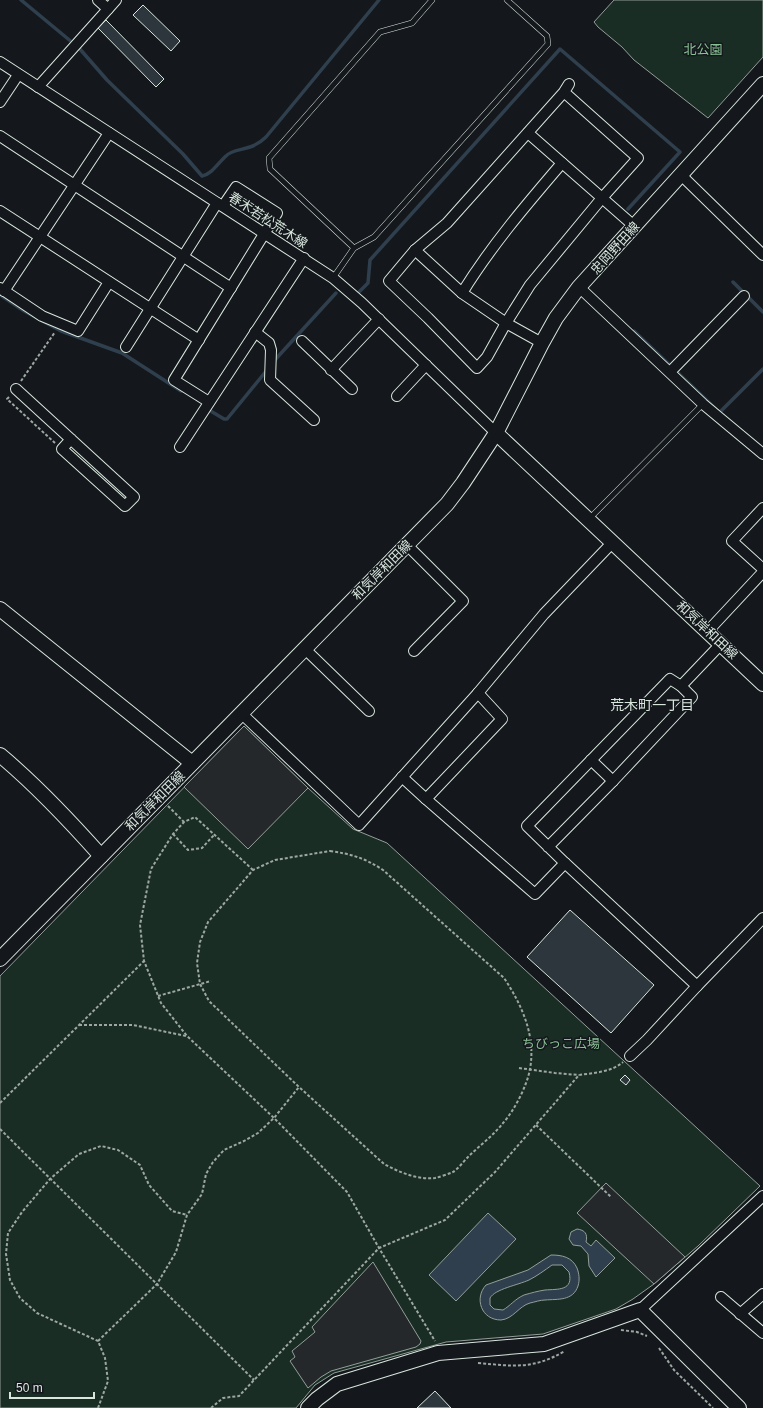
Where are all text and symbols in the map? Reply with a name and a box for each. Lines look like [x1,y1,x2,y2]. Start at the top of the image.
park label: 北公園 [683,42,723,57]
street label: 春木若松荒木線 [226,189,310,251]
street label: 忠岡野田線 [588,219,642,277]
street label: 和気岸和田線 [349,537,415,603]
street label: 和気岸和田線 [673,598,741,662]
district label: 荒木町一丁目 [610,697,694,713]
street label: 和気岸和田線 [122,768,188,834]
park label: ちびっこ広場 [522,1036,600,1051]
scale bar [10,1374,94,1400]
text: 50 m [16,1381,43,1395]

